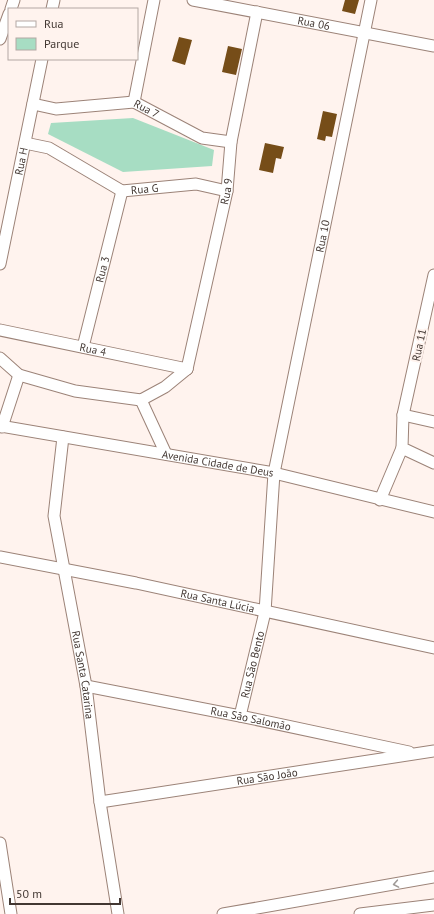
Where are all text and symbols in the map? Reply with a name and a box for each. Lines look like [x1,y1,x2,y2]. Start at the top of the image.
legend [8,8,138,60]
street label: Rua 06 [296,13,331,33]
text: Rua [44,16,63,31]
text: Parque [44,36,79,51]
street label: Rua 7 [131,96,162,121]
street label: Rua H [11,146,31,176]
street label: Rua 9 [217,178,235,206]
street label: Rua G [130,181,159,197]
street label: Rua 10 [312,219,333,254]
street label: Rua 3 [92,255,112,284]
street label: Rua 11 [409,328,429,362]
street label: Rua 4 [78,340,108,359]
street label: Avenida Cidade de Deus [161,447,275,480]
street label: Rua Santa Lúcia [179,586,256,616]
street label: Rua São Bento [238,629,267,699]
street label: Rua Santa Catarina [69,630,97,720]
street label: Rua São Salomão [209,703,292,734]
street label: Rua São João [236,765,299,788]
one-way arrow [392,879,399,888]
scale bar [10,880,120,906]
text: 50 m [16,886,42,901]

